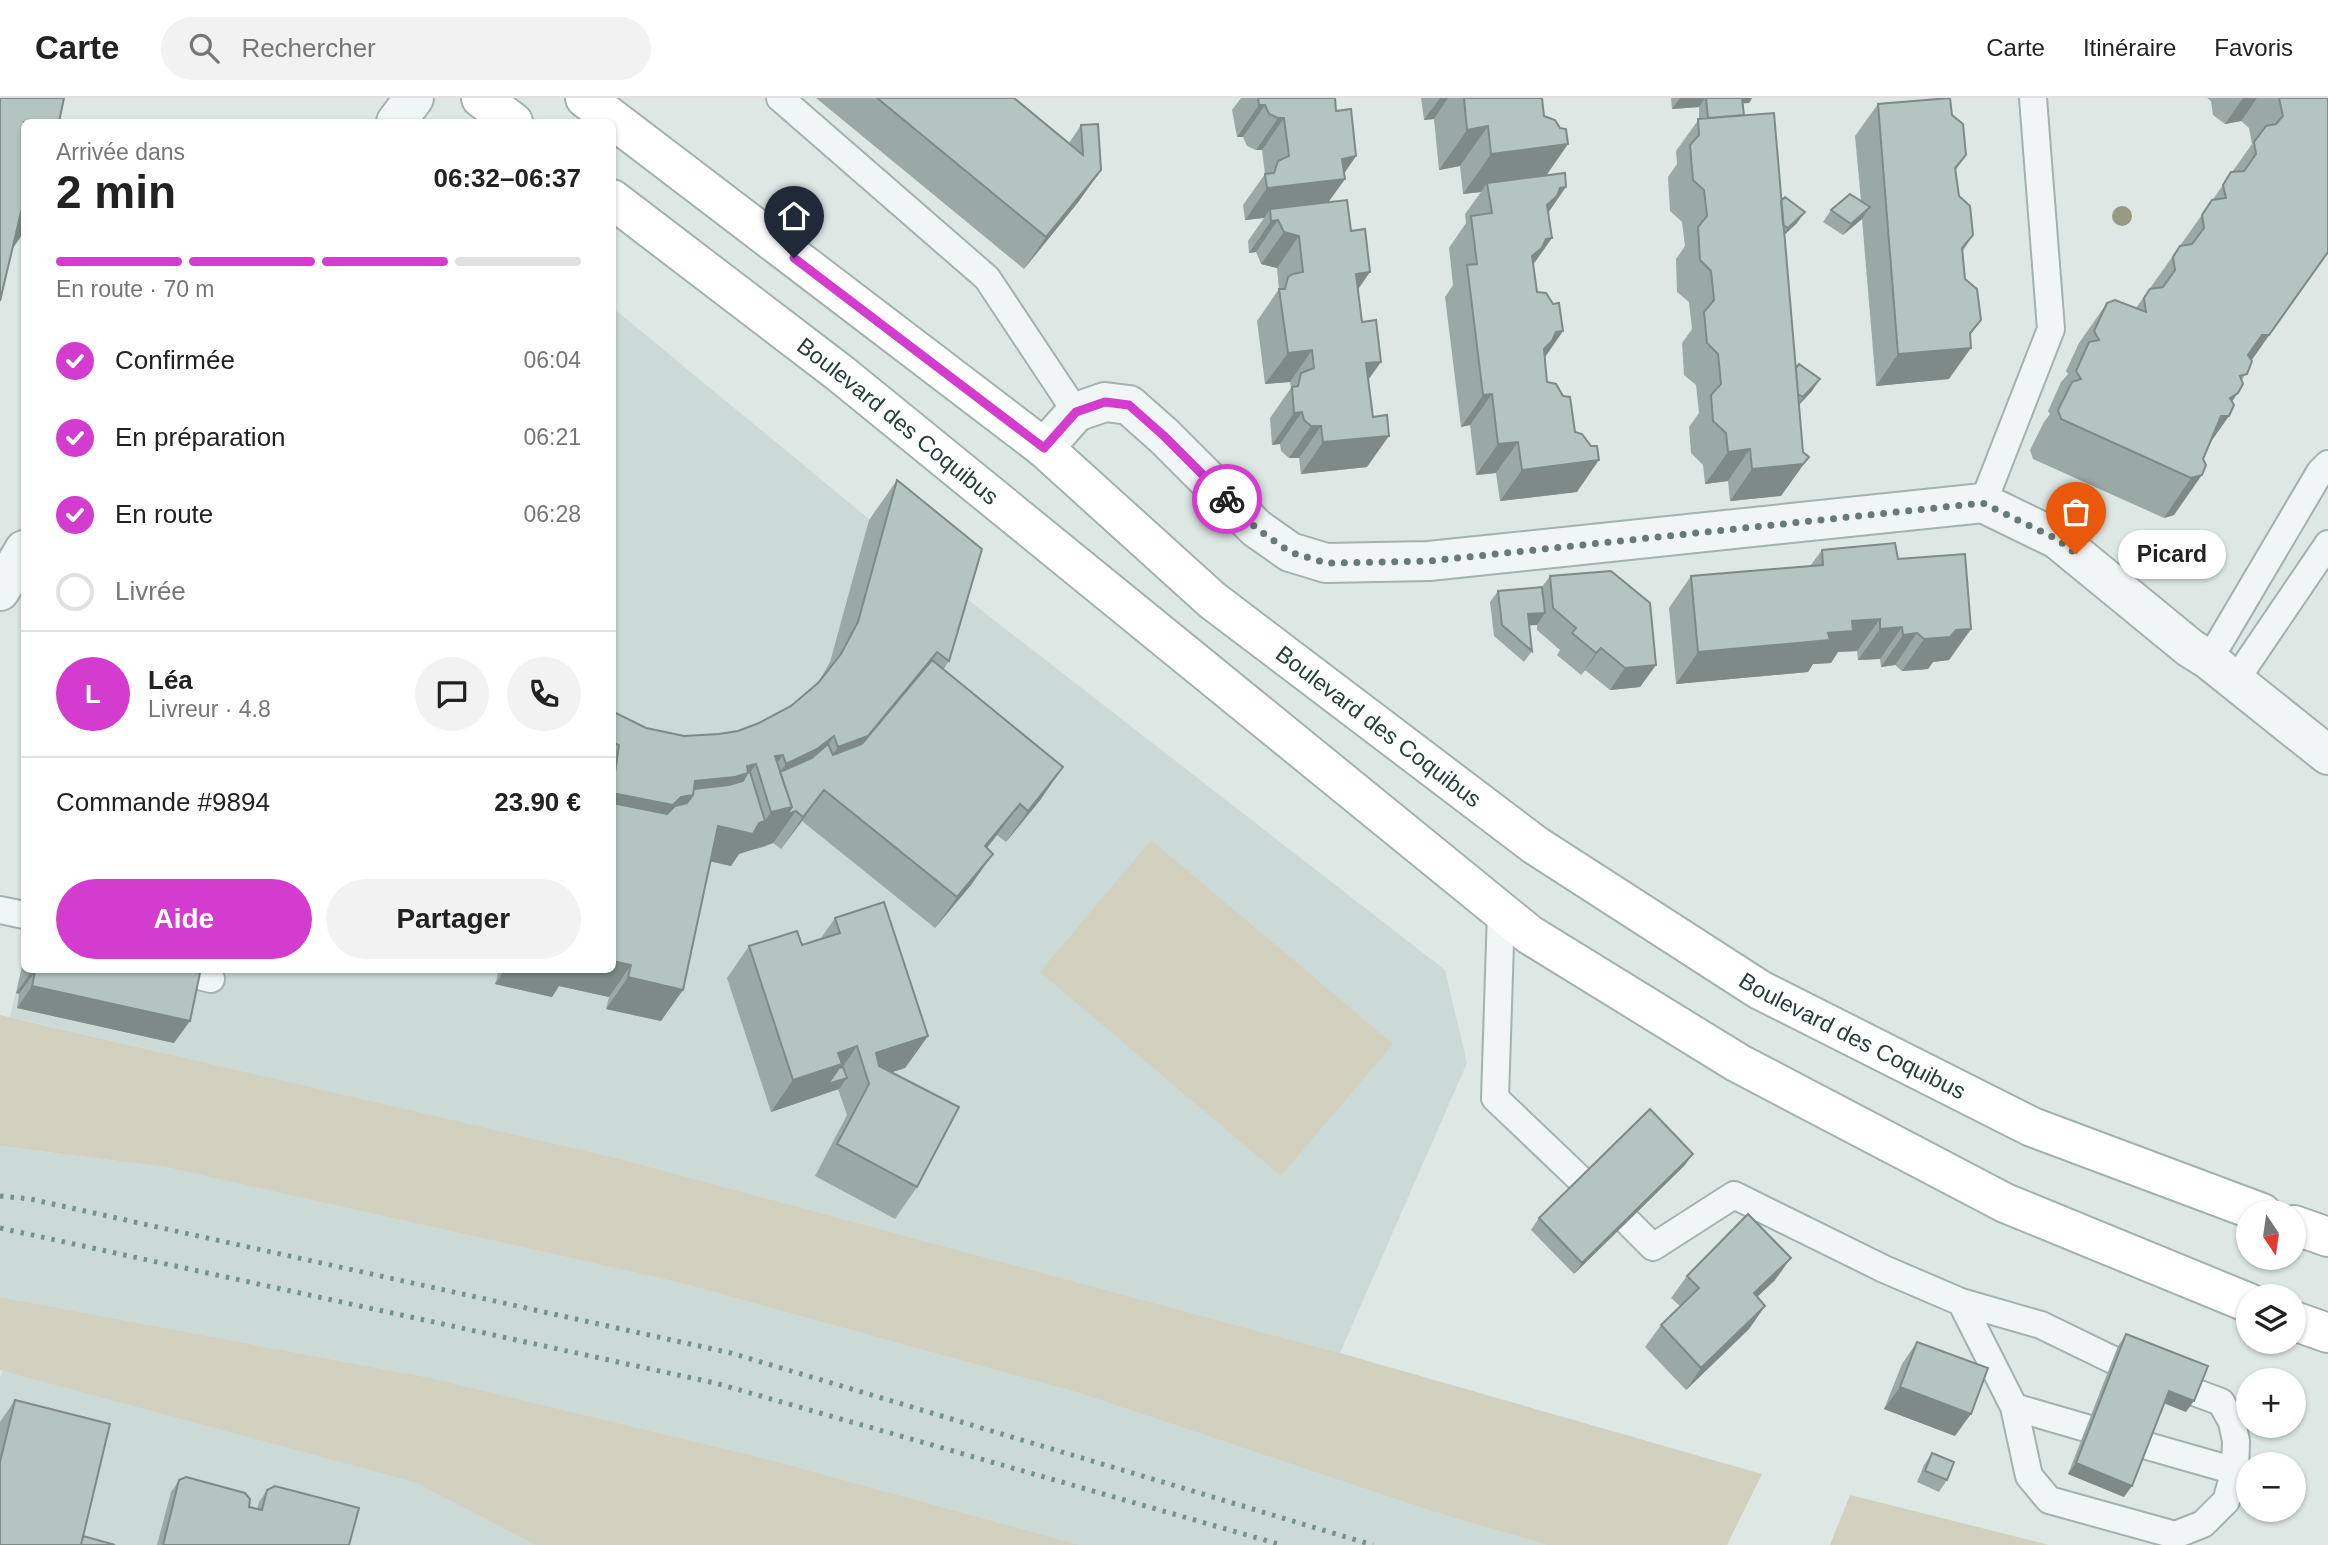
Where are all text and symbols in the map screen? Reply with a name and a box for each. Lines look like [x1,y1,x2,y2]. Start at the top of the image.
search box [161,17,651,80]
text: Carte [35,29,119,66]
icon: search [185,29,223,67]
text: Rechercher [241,33,376,63]
text: Carte [1986,34,2045,61]
text: Itinéraire [2083,34,2176,61]
text: Favoris [2214,34,2293,61]
text: Arrivée dans [56,139,185,165]
text: 06:32–06:37 [434,163,581,193]
text: 2 min [56,166,176,218]
pin [764,186,824,258]
icon: home [775,197,813,235]
text: En route · 70 m [56,276,215,302]
street label: Boulevard des Coquibus [792,332,1004,510]
icon: check [56,342,94,380]
text: Confirmée [115,345,235,375]
text: 06:04 [523,347,581,373]
icon: check [56,419,94,457]
text: En préparation [115,422,286,452]
text: 06:21 [523,424,581,450]
courier [1192,464,1262,534]
icon: bike [1208,480,1246,518]
pin [2046,482,2106,554]
icon: bag [2057,493,2095,531]
icon: check [56,496,94,534]
text: En route [115,499,213,529]
text: 06:28 [523,501,581,527]
callout: Picard [2118,530,2226,578]
text: Picard [2137,541,2207,567]
text: Livrée [115,576,186,606]
street label: Boulevard des Coquibus [1271,640,1486,813]
button: chat [415,657,489,731]
button: phone [507,657,581,731]
text: Léa [148,665,193,695]
text: L [85,679,101,709]
text: Livreur · 4.8 [148,696,271,722]
text: Commande #9894 [56,787,270,817]
text: 23.90 € [494,787,581,817]
button: Aide [56,879,312,959]
button: Partager [326,879,581,959]
street label: Boulevard des Coquibus [1734,967,1970,1104]
north arrow [2236,1200,2306,1270]
map controls [2236,1200,2306,1522]
button: layers [2236,1284,2306,1354]
button: + [2236,1368,2306,1438]
button: − [2236,1452,2306,1522]

